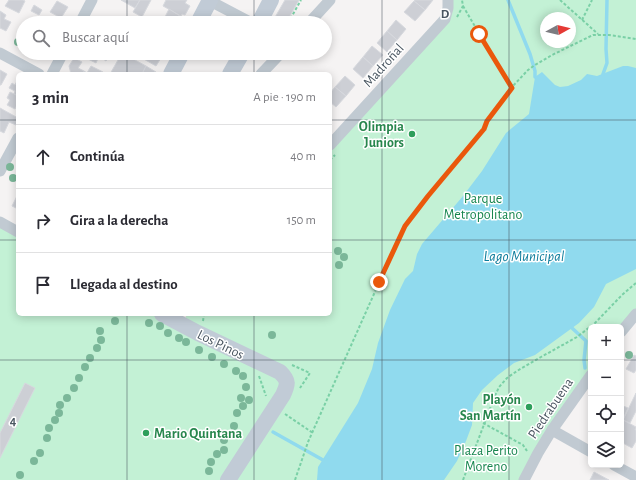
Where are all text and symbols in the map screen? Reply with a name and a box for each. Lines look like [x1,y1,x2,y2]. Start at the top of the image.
text: D [441,8,450,21]
north arrow [540,12,576,48]
search box [16,16,332,60]
route start [470,25,488,43]
icon: search [30,27,52,49]
text: Buscar aquí [62,30,129,45]
street label: Madroñal [361,41,407,90]
text: 3 min [32,89,69,106]
text: A pie · 190 m [253,91,316,104]
place label: Olimpia Juniors [359,120,404,150]
marker: Olimpia Juniors [407,129,417,139]
icon: ahead [32,146,54,168]
text: Continúa [70,149,125,164]
text: 40 m [290,150,316,163]
park label: Parque Metropolitano [444,192,523,222]
icon: right [32,210,54,232]
text: Gira a la derecha [70,213,169,228]
text: 150 m [287,214,316,227]
water label: Lago Municipal [484,249,565,264]
route end [370,273,388,291]
icon: arrive [32,274,54,296]
text: Llegada al destino [70,277,178,292]
map controls [588,324,624,468]
button: + [588,324,624,360]
street label: Los Pinos [195,328,246,362]
button: − [588,360,624,396]
street label: Piedrabuena [526,375,576,441]
place label: Playón San Martín [460,393,521,423]
button: locate [588,396,624,432]
marker: Playón San Martín [524,402,534,412]
text: 4 [10,415,17,428]
place label: Mario Quintana [154,427,242,441]
marker: Mario Quintana [141,428,151,438]
button: layers [588,432,624,468]
park label: Plaza Perito Moreno [454,444,518,474]

